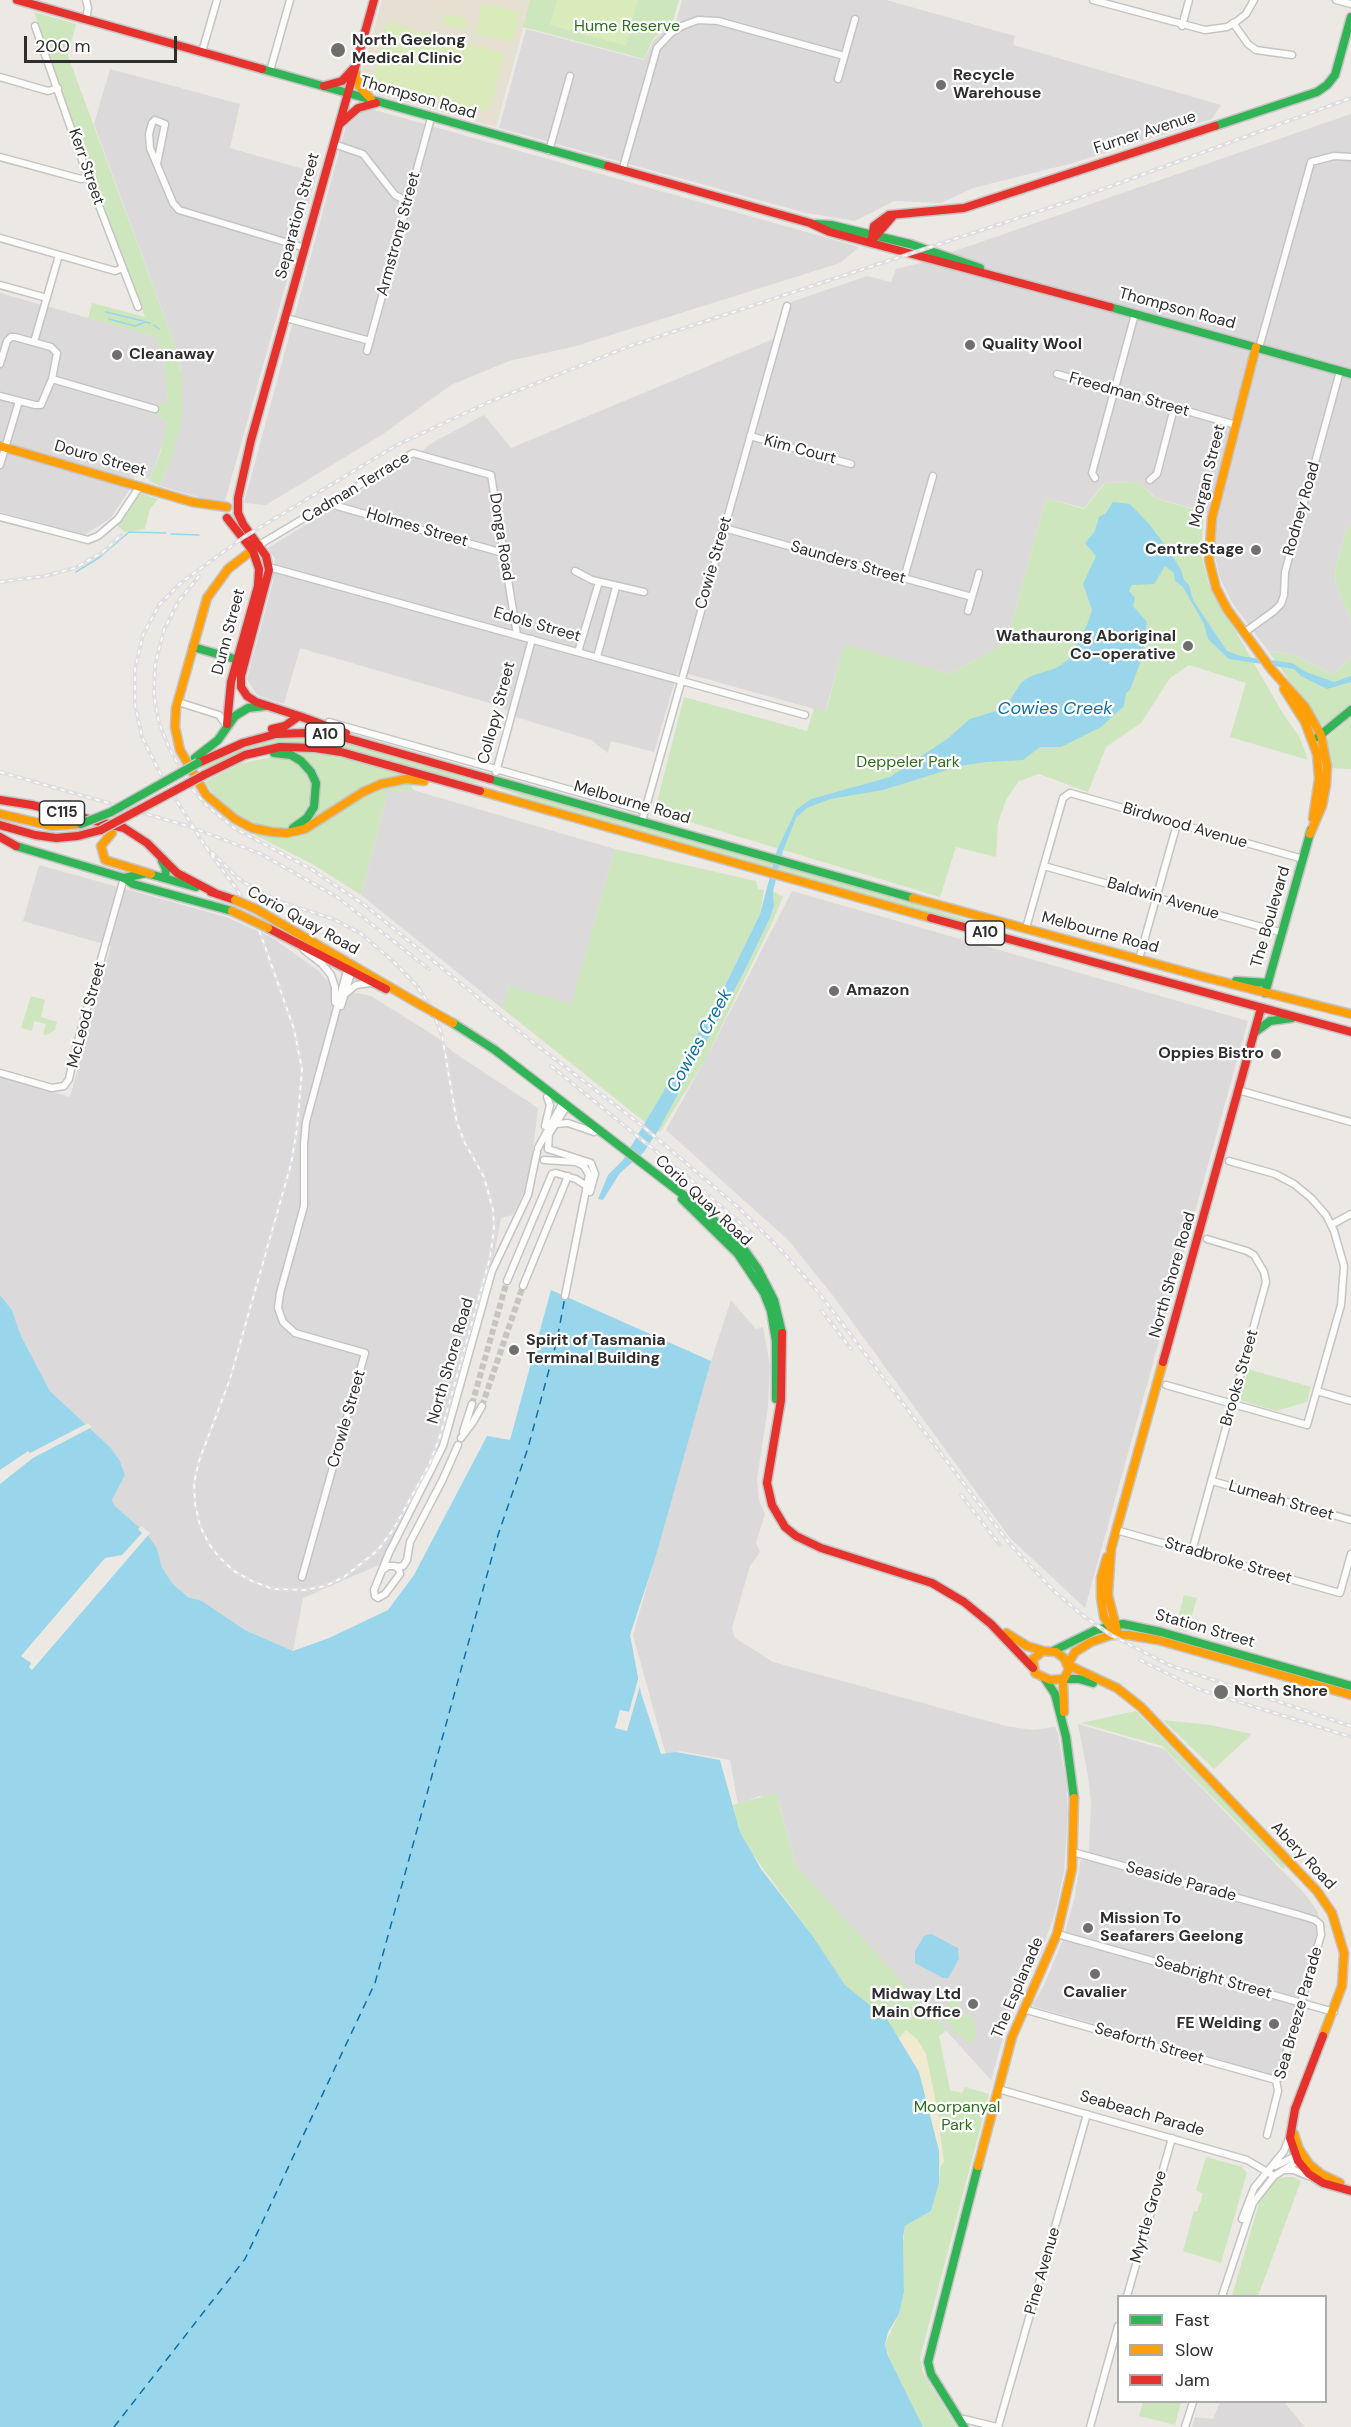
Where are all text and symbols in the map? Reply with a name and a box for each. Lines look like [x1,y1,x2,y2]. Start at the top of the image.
park label: Hume Reserve [574,17,680,37]
scale bar [27,24,180,62]
place label: North Geelong Medical Clinic [352,31,466,69]
text: 200 m [35,34,91,58]
marker: North Geelong Medical Clinic [329,41,347,59]
place label: Recycle Warehouse [953,66,1041,104]
street label: Thompson Road [358,72,478,124]
marker: Recycle Warehouse [934,78,948,92]
street label: Furner Avenue [1091,107,1199,159]
street label: Kerr Street [64,126,108,208]
street label: Separation Street [272,151,324,281]
street label: Armstrong Street [373,170,425,298]
street label: Thompson Road [1116,284,1238,334]
place label: Quality Wool [982,335,1082,355]
marker: Quality Wool [963,338,977,352]
place label: Cleanaway [129,345,215,365]
marker: Cleanaway [110,348,124,362]
street label: Freedman Street [1067,369,1191,421]
street label: Morgan Street [1186,423,1230,529]
street label: Kim Court [762,431,838,469]
street label: Douro Street [52,437,148,481]
street label: Cadman Terrace [299,448,413,528]
street label: Rodney Road [1279,460,1325,558]
street label: Donga Road [485,492,517,582]
street label: Holmes Street [364,504,470,552]
street label: Cowie Street [692,515,736,611]
street label: Saunders Street [788,537,908,589]
place label: CentreStage [1145,540,1244,560]
marker: CentreStage [1249,543,1263,557]
street label: Dunn Street [208,587,250,677]
street label: Edols Street [491,603,583,647]
place label: Wathaurong Aboriginal Co-operative [996,627,1176,665]
marker: Wathaurong Aboriginal Co-operative [1181,639,1195,653]
street label: Collopy Street [474,660,520,766]
water label: Cowies Creek [998,698,1112,720]
road number: A10 [306,723,344,747]
park label: Deppeler Park [856,753,960,773]
street label: Melbourne Road [571,777,693,829]
street label: Birdwood Avenue [1121,799,1249,853]
road number: C115 [40,801,84,825]
street label: The Boulevard [1247,864,1295,970]
street label: Baldwin Avenue [1105,874,1221,924]
street label: Corio Quay Road [244,882,362,960]
street label: Melbourne Road [1039,908,1161,958]
road number: A10 [966,921,1004,945]
street label: McLeod Street [64,960,110,1070]
place label: Amazon [846,981,909,1001]
marker: Amazon [827,984,841,998]
water label: Cowies Creek [663,986,737,1096]
place label: Oppies Bistro [1158,1044,1264,1064]
marker: Oppies Bistro [1269,1047,1283,1061]
street label: Corio Quay Road [651,1151,755,1251]
street label: North Shore Road [1146,1210,1200,1340]
street label: North Shore Road [424,1296,478,1426]
street label: Brooks Street [1217,1328,1263,1428]
place label: Spirit of Tasmania Terminal Building [526,1331,666,1369]
marker: Spirit of Tasmania Terminal Building [507,1343,521,1357]
street label: Crowle Street [324,1368,370,1470]
street label: Lumeah Street [1226,1477,1336,1525]
street label: Stradbroke Street [1162,1534,1294,1588]
street label: Station Street [1153,1606,1257,1652]
place label: North Shore [1234,1682,1328,1702]
marker: North Shore [1212,1683,1230,1701]
street label: Abery Road [1267,1818,1339,1894]
street label: Seaside Parade [1124,1858,1238,1906]
place label: Mission To Seafarers Geelong [1100,1909,1244,1947]
marker: Mission To Seafarers Geelong [1081,1921,1095,1935]
street label: The Esplanade [988,1935,1048,2041]
street label: Sea Breeze Parade [1271,1945,1327,2081]
street label: Seabright Street [1152,1952,1274,2004]
marker: Cavalier [1088,1967,1102,1981]
place label: Cavalier [1063,1983,1127,2003]
place label: Midway Ltd Main Office [871,1985,961,2023]
marker: Midway Ltd Main Office [966,1997,980,2011]
place label: FE Welding [1176,2014,1262,2034]
marker: FE Welding [1267,2017,1281,2031]
street label: Seaforth Street [1092,2019,1206,2069]
street label: Seabeach Parade [1077,2087,1207,2141]
park label: Moorpanyal Park [914,2098,1000,2136]
street label: Myrtle Grove [1127,2168,1171,2266]
street label: Pine Avenue [1021,2225,1065,2317]
legend [1117,2295,1327,2403]
text: Fast [1175,2308,1210,2332]
text: Slow [1175,2338,1214,2362]
text: Jam [1175,2368,1210,2392]

